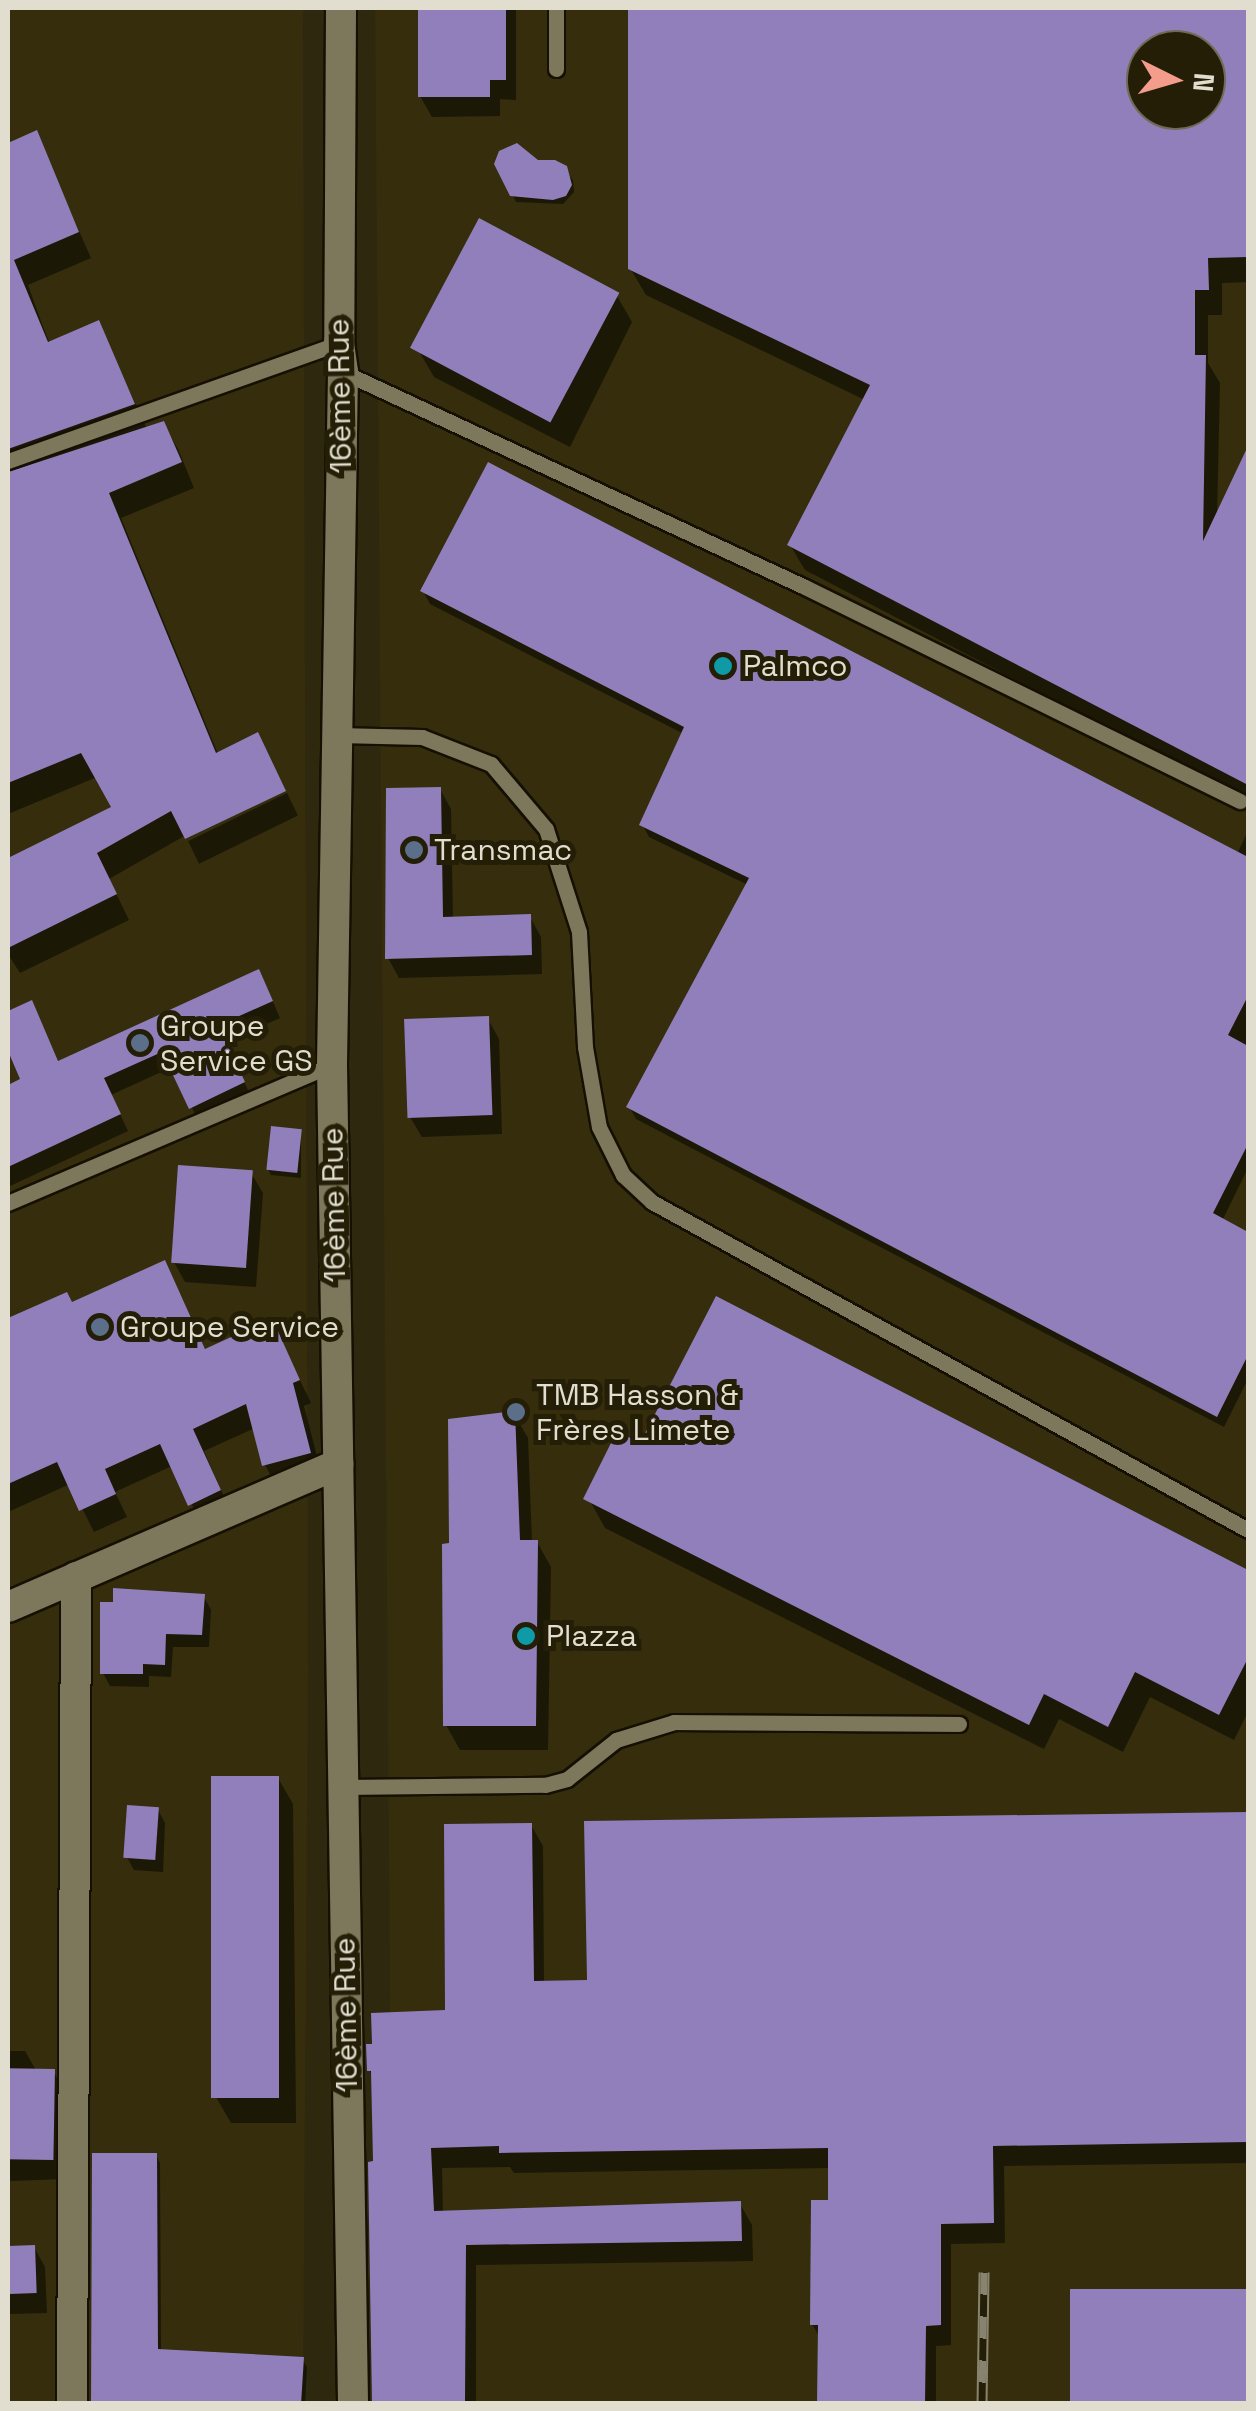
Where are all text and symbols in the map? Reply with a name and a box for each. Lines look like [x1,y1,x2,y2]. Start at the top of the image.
north arrow [1126,30,1226,130]
text: N [1185,72,1223,93]
street label: 16ème Rue [321,318,359,474]
place label: Palmco [743,648,848,684]
marker: Palmco [712,655,734,677]
place label: Transmac [434,832,572,868]
marker: Transmac [403,839,425,861]
place label: Groupe Service GS [160,1008,313,1078]
marker: Groupe Service GS [129,1032,151,1054]
street label: 16ème Rue [315,1127,353,1283]
place label: Groupe Service [120,1309,339,1345]
marker: Groupe Service [89,1316,111,1338]
place label: TMB Hasson & Frères Limete [536,1377,738,1448]
marker: TMB Hasson & Frères Limete [505,1401,527,1423]
place label: Plazza [546,1618,637,1654]
marker: Plazza [515,1625,537,1647]
street label: 16ème Rue [327,1937,365,2093]

